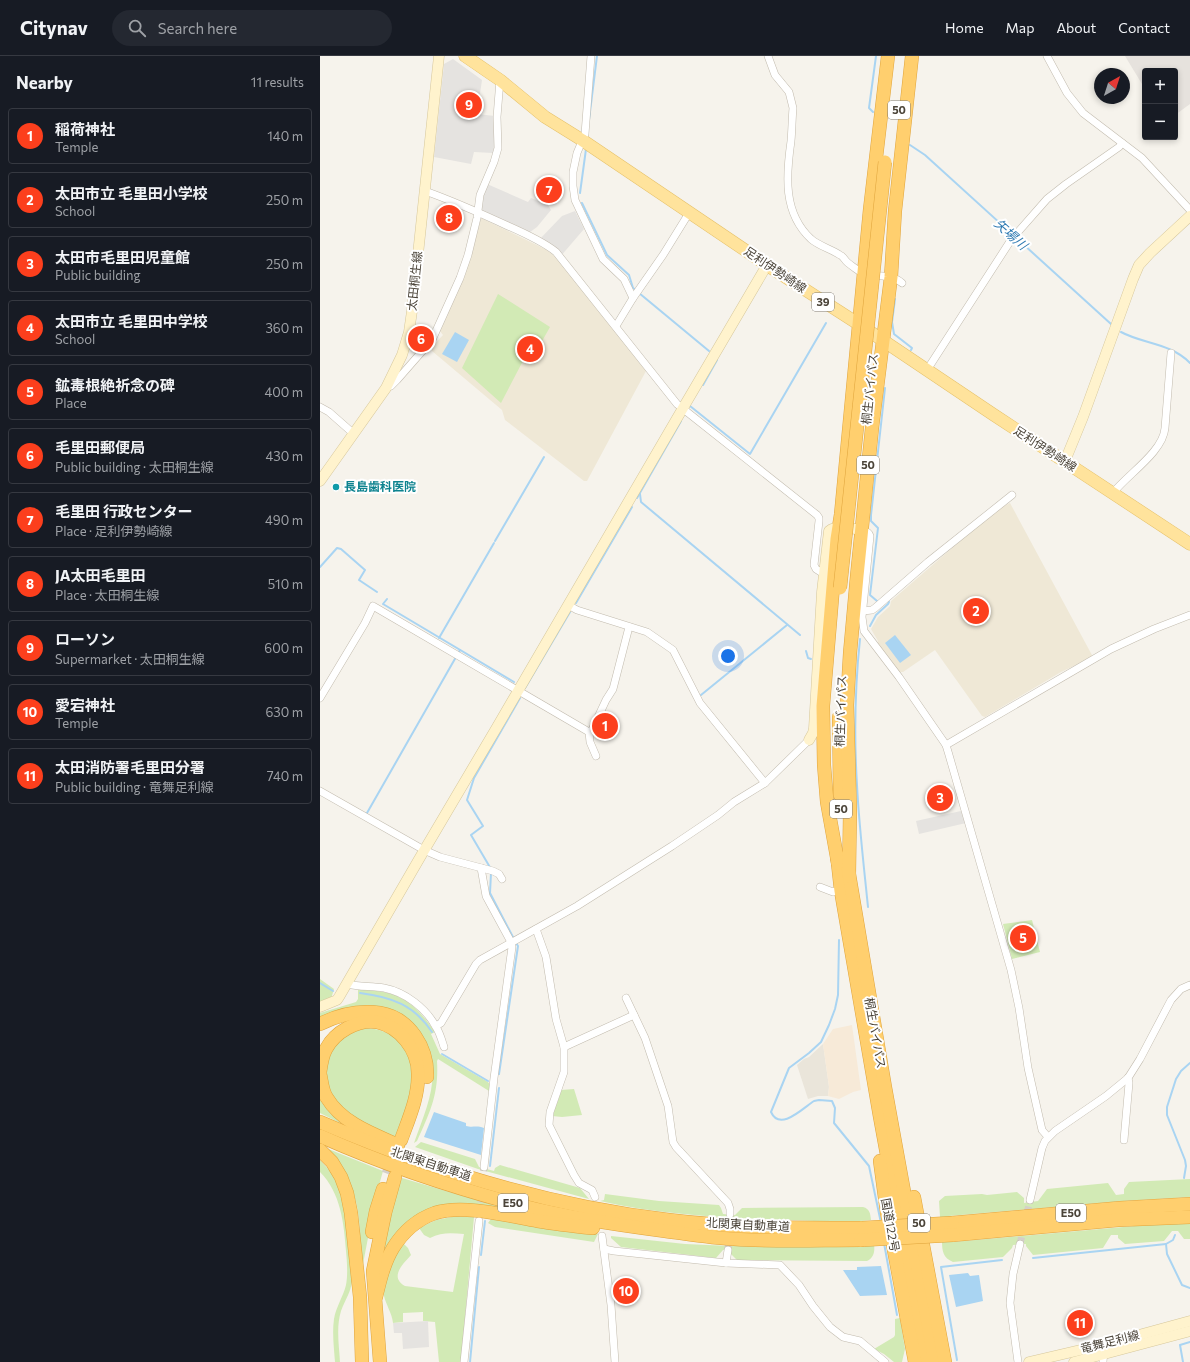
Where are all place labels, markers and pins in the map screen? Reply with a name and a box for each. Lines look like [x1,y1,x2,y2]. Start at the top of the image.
pin: 9 [456,90,482,120]
pin: 7 [536,175,562,205]
pin: 8 [436,203,462,233]
pin: 6 [408,324,434,354]
pin: 4 [517,334,543,364]
place label: 長島歯科医院 [344,479,416,493]
marker: 長島歯科医院 [331,482,341,492]
pin: 2 [963,596,989,626]
pin: 1 [592,711,618,741]
pin: 3 [927,783,953,813]
pin: 5 [1010,923,1036,953]
pin: 10 [613,1276,639,1306]
pin: 11 [1067,1308,1093,1338]

